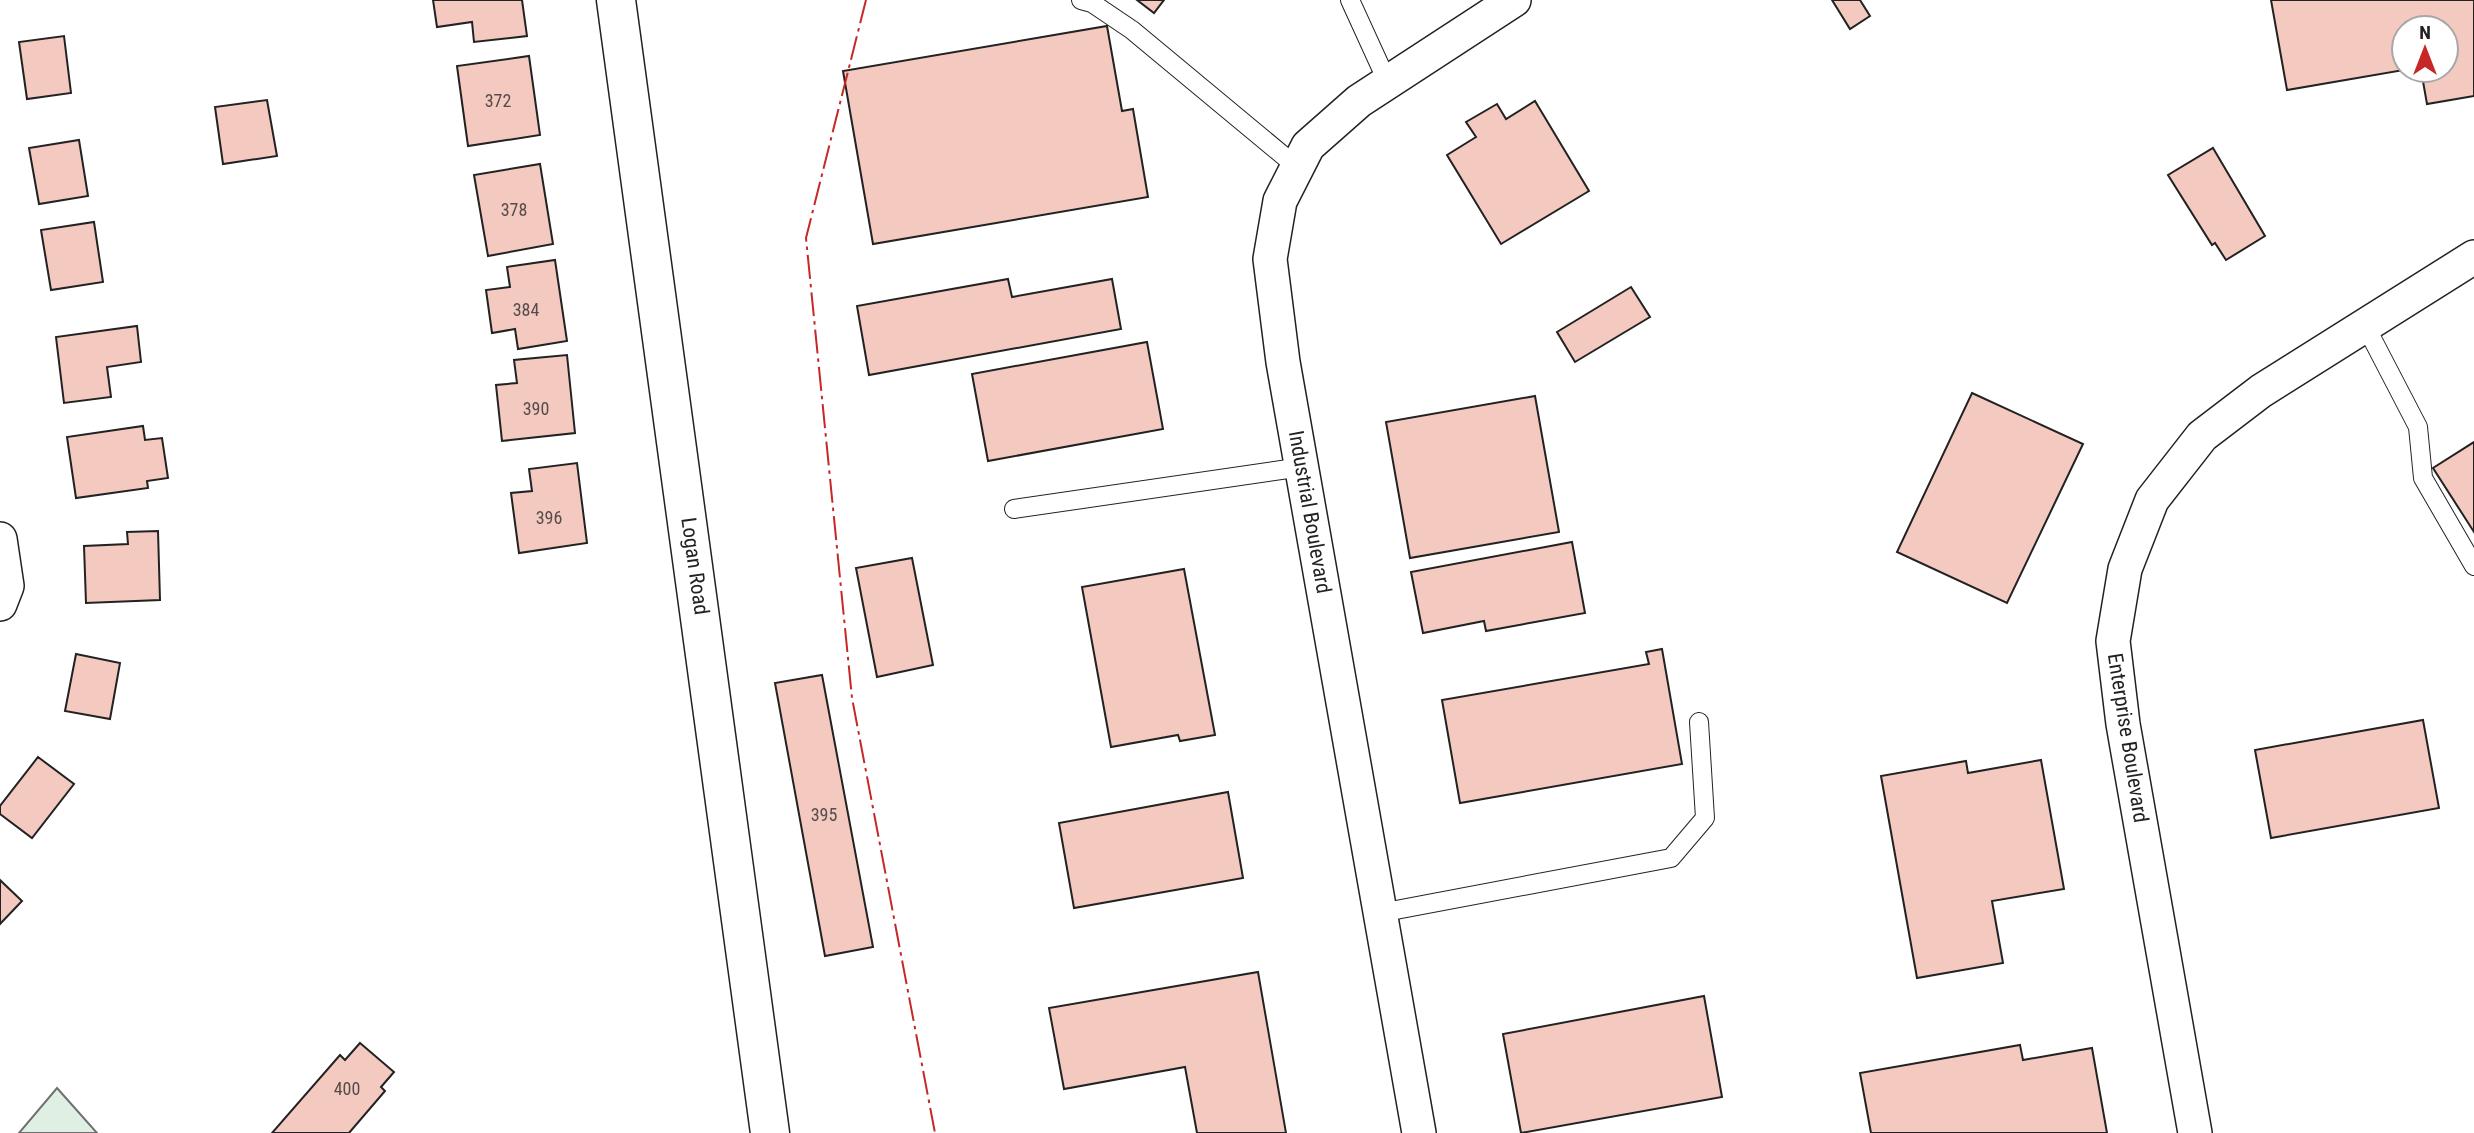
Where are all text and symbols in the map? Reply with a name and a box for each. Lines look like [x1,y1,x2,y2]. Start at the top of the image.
north arrow [2390,14,2460,84]
text: N [2419,21,2431,44]
house number: 372 [485,90,511,111]
house number: 378 [501,199,527,220]
house number: 384 [513,299,539,320]
house number: 390 [523,398,549,419]
street label: Industrial Boulevard [1284,429,1336,595]
house number: 396 [536,507,562,528]
street label: Logan Road [676,516,714,616]
street label: Enterprise Boulevard [2103,652,2153,824]
house number: 395 [811,804,837,825]
house number: 400 [334,1078,360,1099]

